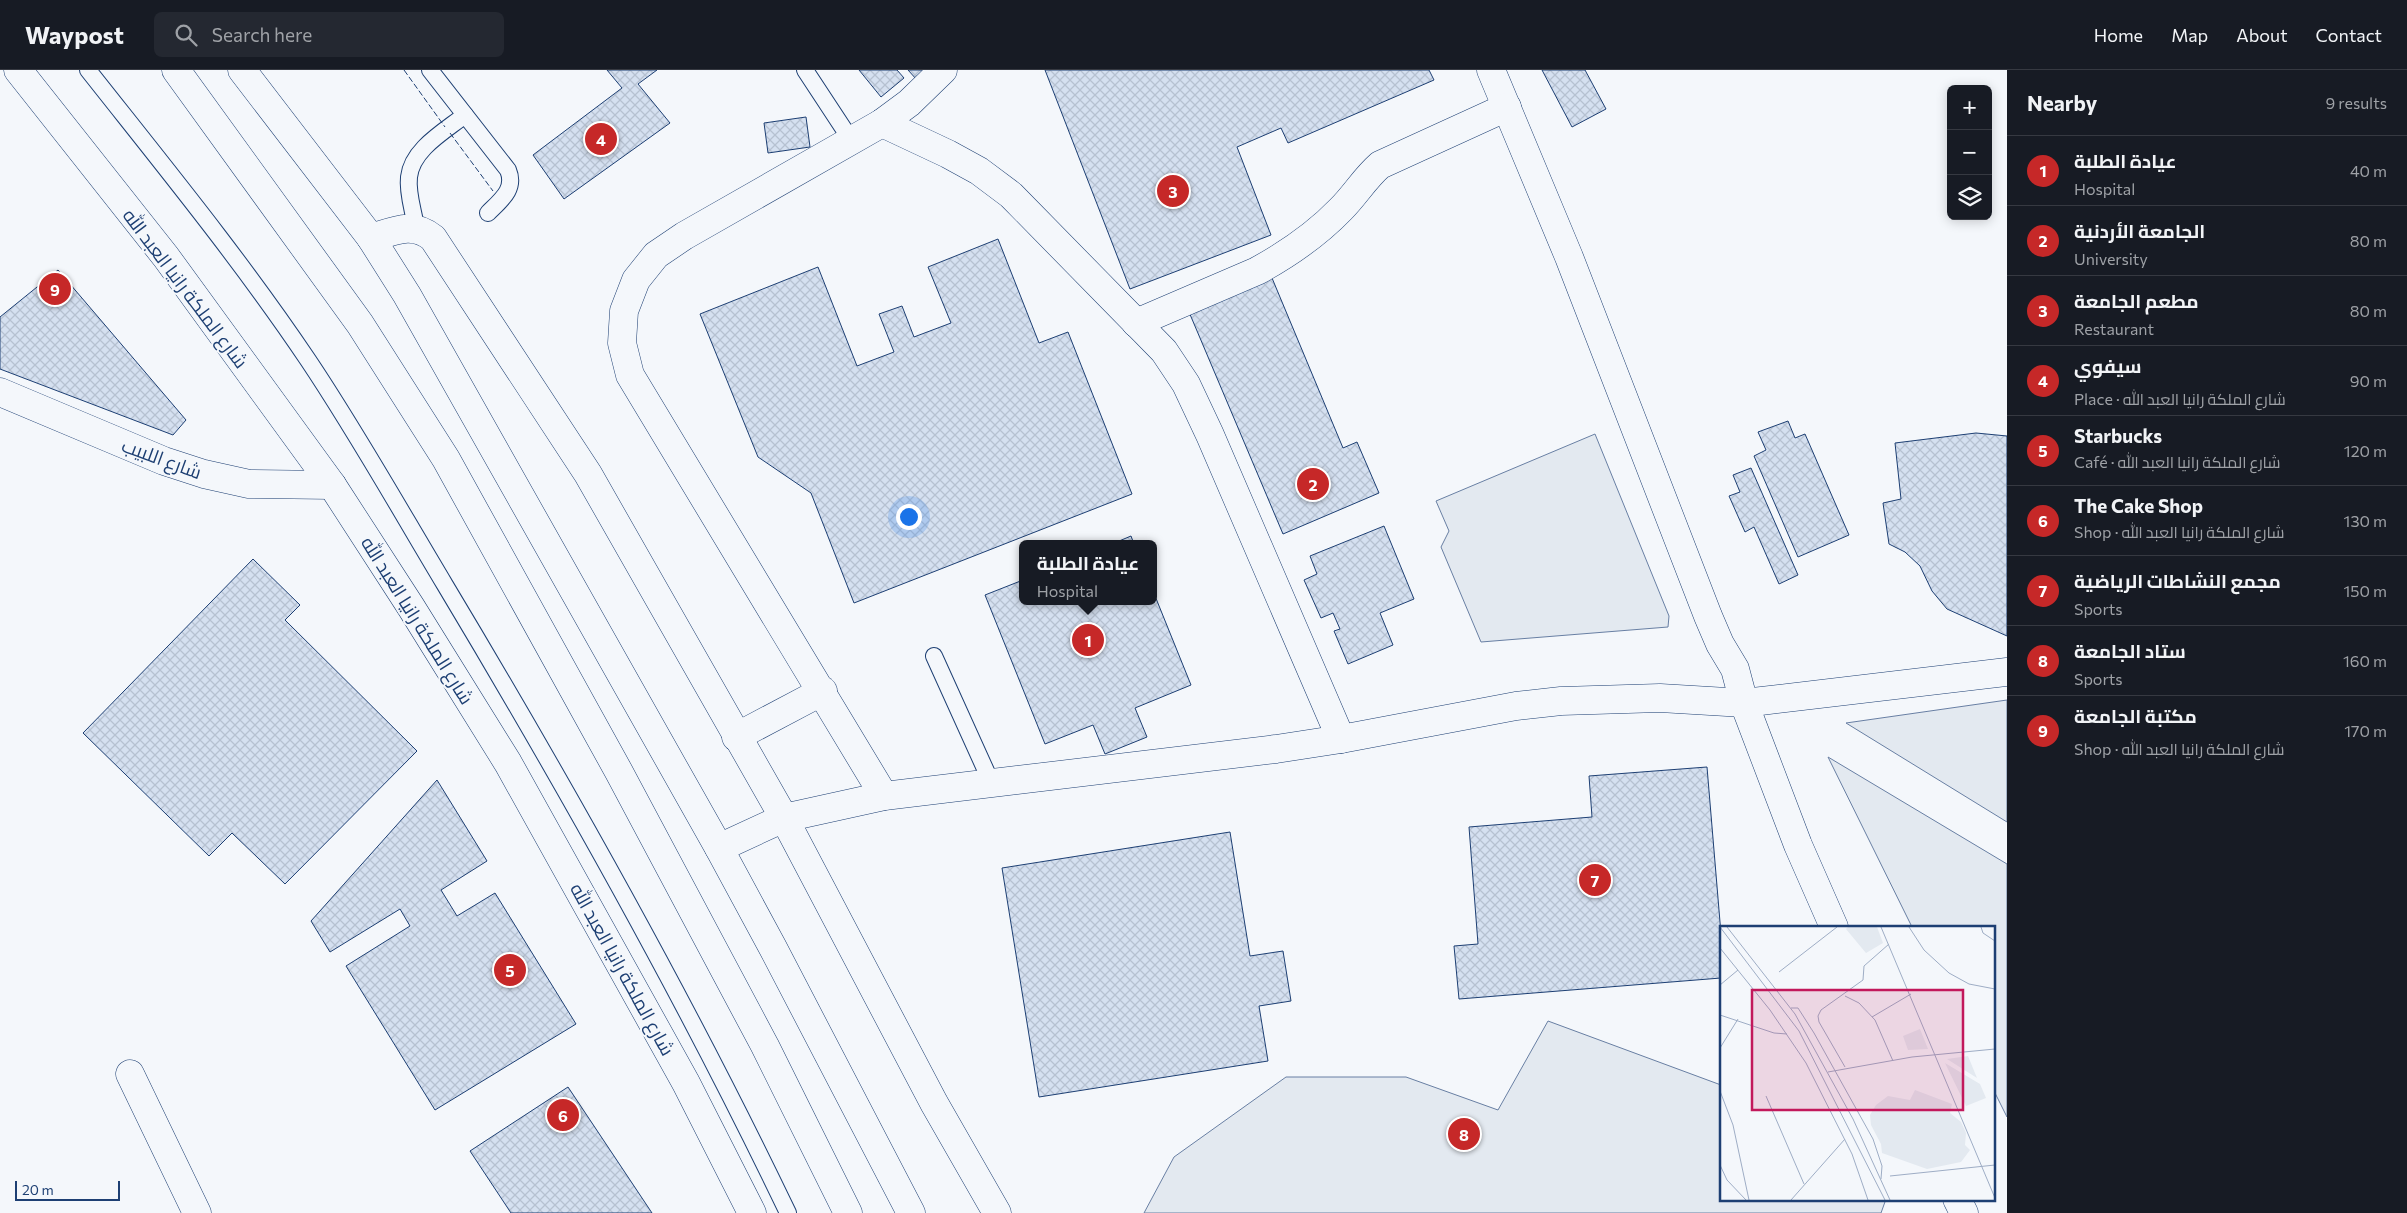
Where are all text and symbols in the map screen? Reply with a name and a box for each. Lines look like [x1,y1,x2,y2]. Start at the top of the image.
search box [154,12,504,57]
text: Waypost [25,20,124,49]
icon: search [172,21,200,49]
text: Search here [212,23,312,46]
text: Home [2094,24,2143,46]
text: Map [2171,24,2208,46]
text: About [2236,24,2288,46]
text: Contact [2316,24,2382,46]
map controls [1947,85,1992,220]
button: + [1947,85,1992,130]
text: Nearby [2027,90,2097,115]
text: 9 results [2326,93,2387,112]
pin: 4 [585,120,617,158]
button: − [1947,130,1992,175]
text: عيادة الطلبة [2074,149,2176,172]
text: 1 [2039,161,2047,180]
text: 40 m [2350,161,2387,180]
pin: 3 [1157,172,1189,210]
button: layers [1947,175,1992,220]
text: Hospital [2074,179,2135,198]
street label: شارع الملكة رانيا العبد الله [116,204,253,374]
text: الجامعة الأردنية [2074,219,2205,242]
text: 2 [2038,231,2048,250]
text: 80 m [2350,231,2387,250]
text: University [2074,249,2148,268]
pin: 9 [39,270,71,308]
text: مطعم الجامعة [2074,289,2199,312]
text: 3 [2038,301,2048,320]
text: 80 m [2350,301,2387,320]
text: Restaurant [2074,319,2154,338]
text: سيفوي [2074,354,2142,377]
text: 4 [2038,371,2048,390]
text: 90 m [2350,371,2387,390]
text: Place · شارع الملكة رانيا العبد الله [2074,389,2286,408]
text: Starbucks [2074,424,2162,447]
street label: شارع اللبيب [118,433,205,486]
text: 5 [2038,441,2048,460]
text: 120 m [2344,441,2387,460]
text: Café · شارع الملكة رانيا العبد الله [2074,452,2281,471]
pin: 2 [1297,465,1329,503]
text: The Cake Shop [2074,494,2203,517]
your location [896,504,922,530]
text: 6 [2038,511,2048,530]
text: 130 m [2344,511,2387,530]
text: Shop · شارع الملكة رانيا العبد الله [2074,522,2284,541]
street label: شارع الملكة رانيا العبد الله [354,532,479,710]
popup [1019,540,1157,605]
text: عيادة الطلبة [1037,551,1139,574]
text: مجمع النشاطات الرياضية [2074,569,2281,592]
text: Hospital [1037,581,1098,600]
text: 7 [2039,581,2047,600]
text: 150 m [2344,581,2387,600]
text: Sports [2074,599,2123,618]
pin: 1 [1072,621,1104,659]
text: ستاد الجامعة [2074,639,2186,662]
text: 8 [2038,651,2048,670]
text: 160 m [2343,651,2387,670]
text: Sports [2074,669,2123,688]
text: مكتبة الجامعة [2074,704,2197,727]
text: 9 [2038,721,2048,740]
text: 170 m [2344,721,2387,740]
text: Shop · شارع الملكة رانيا العبد الله [2074,739,2284,758]
pin: 7 [1579,861,1611,899]
street label: شارع الملكة رانيا العبد الله [563,879,680,1061]
inset map [1720,926,1994,1200]
pin: 5 [494,951,526,989]
pin: 6 [547,1096,579,1134]
pin: 8 [1448,1115,1480,1153]
scale bar [15,1178,120,1201]
text: 20 m [22,1181,54,1198]

